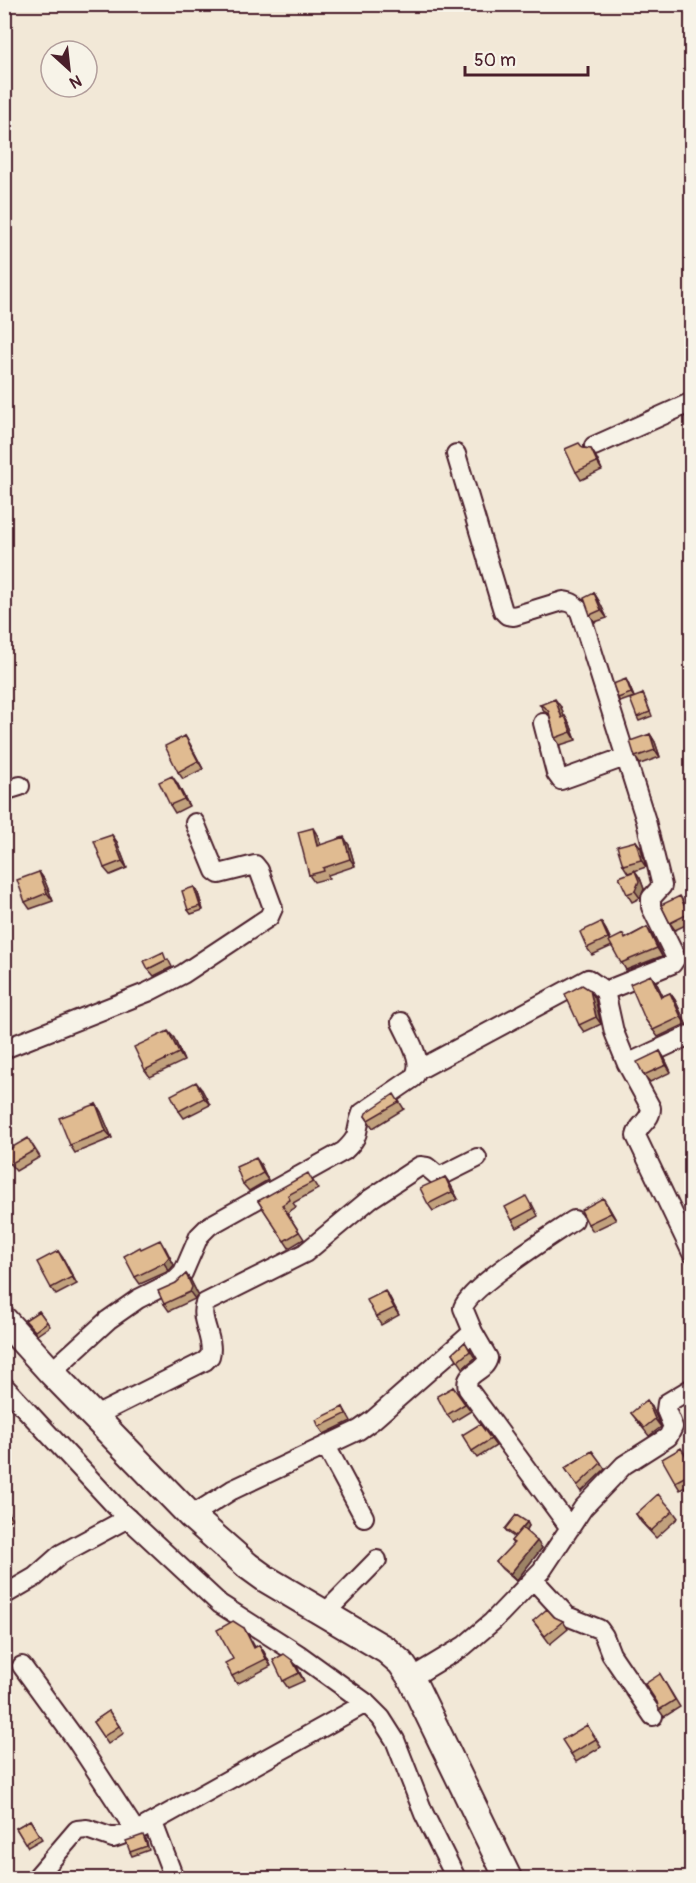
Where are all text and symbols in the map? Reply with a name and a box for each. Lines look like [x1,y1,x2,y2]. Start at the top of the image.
north arrow [39,39,99,99]
scale bar [465,39,588,77]
text: 50 m [474,49,516,72]
text: N [66,70,85,93]

